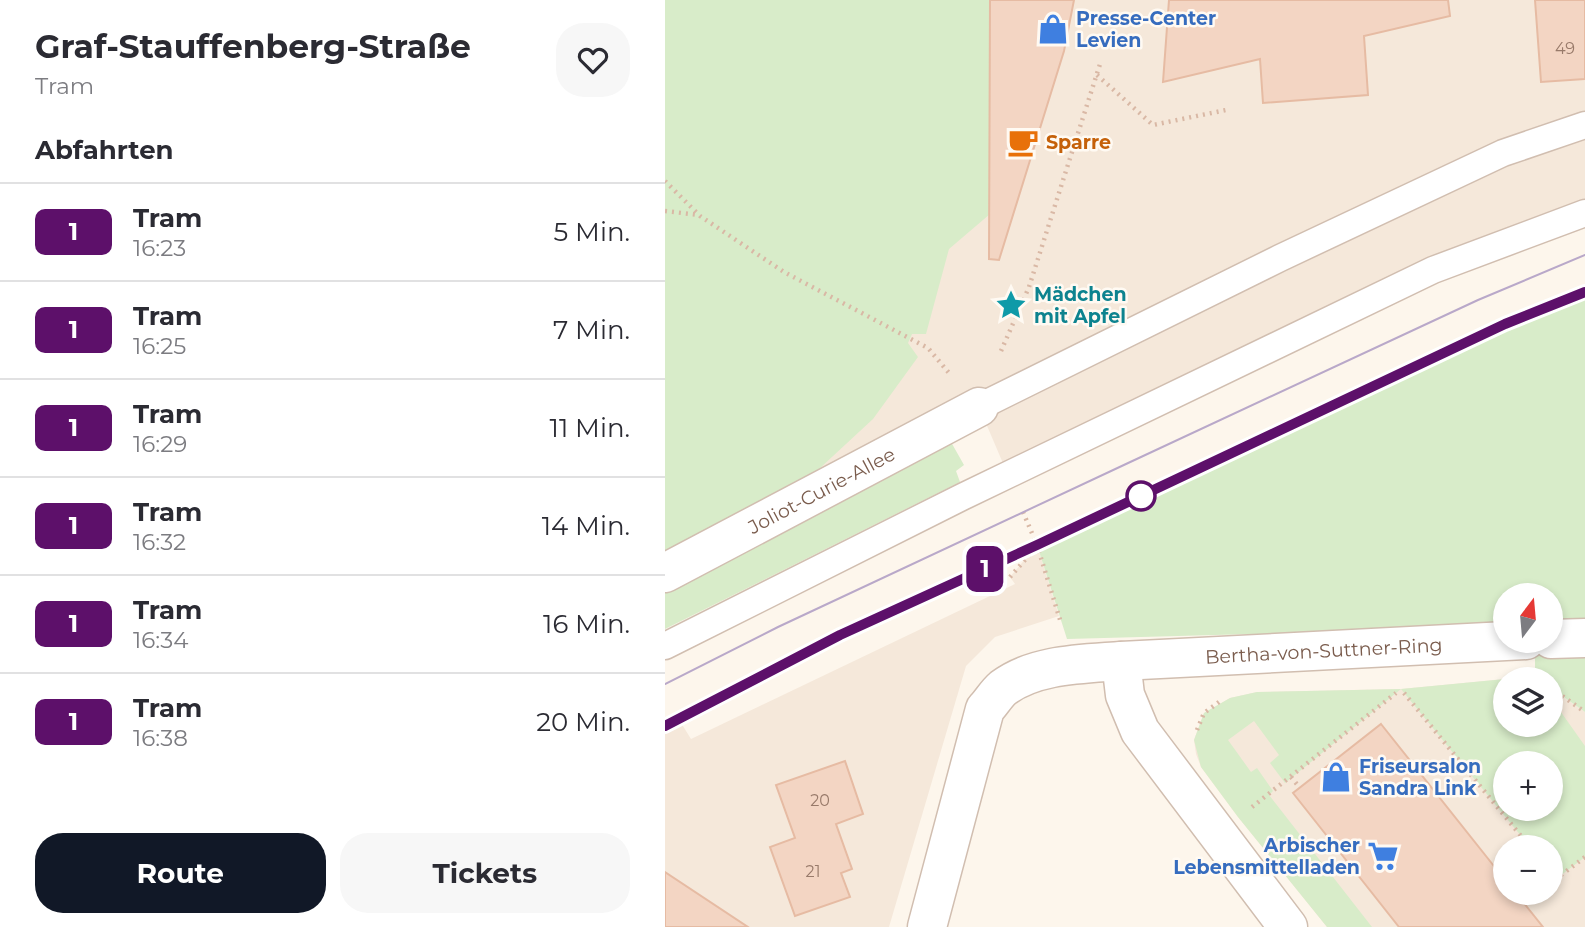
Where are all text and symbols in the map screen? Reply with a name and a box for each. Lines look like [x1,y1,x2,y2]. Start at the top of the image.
place label: Presse-Center Levien [1076,7,1216,52]
shop icon: Presse-Center Levien [1036,12,1070,46]
button: heart [556,23,630,97]
text: Graf-Stauffenberg-Straße [35,26,471,66]
house number: 49 [1555,39,1575,58]
text: Tram [35,72,94,100]
cafe icon: Sparre [1006,125,1040,159]
place label: Sparre [1046,131,1111,154]
text: Abfahrten [35,134,174,166]
text: Tram [133,202,202,234]
text: 5 Min. [554,216,630,248]
text: 1 [69,217,78,246]
text: 16:23 [133,234,186,262]
place label: Mädchen mit Apfel [1034,283,1127,328]
place icon: Mädchen mit Apfel [994,288,1028,322]
text: Tram [133,300,202,332]
text: 7 Min. [553,314,630,346]
text: 1 [69,315,78,344]
text: 16:25 [133,332,186,360]
text: Tram [133,398,202,430]
text: 11 Min. [550,412,630,444]
text: 1 [69,413,78,442]
text: 16:29 [133,430,187,458]
street label: Joliot-Curie-Allee [743,442,899,539]
unlabelled marker [1126,481,1156,511]
text: Tram [133,496,202,528]
text: 14 Min. [542,510,630,542]
text: 1 [69,511,78,540]
text: 16:32 [133,528,186,556]
line badge: 1 [962,546,1008,592]
text: 1 [980,554,990,583]
north arrow [1493,583,1563,653]
map controls [1493,583,1563,905]
text: Tram [133,594,202,626]
text: 16 Min. [543,608,630,640]
text: 1 [69,609,78,638]
text: 16:34 [133,626,188,654]
street label: Bertha-von-Suttner-Ring [1204,633,1443,668]
button: layers [1493,667,1563,737]
text: Tram [133,692,202,724]
text: 20 Min. [536,706,630,738]
text: 1 [69,707,78,736]
text: 16:38 [133,724,188,752]
button: + [1493,751,1563,821]
place label: Friseursalon Sandra Link [1359,755,1481,800]
shop icon: Friseursalon Sandra Link [1319,760,1353,794]
house number: 20 [810,791,830,810]
button: Route [35,833,326,913]
button: Tickets [340,833,630,913]
place label: Arbischer Lebensmittelladen [1173,834,1360,879]
button: − [1493,835,1563,905]
supermarket icon: Arbischer Lebensmittelladen [1366,839,1400,873]
house number: 21 [806,862,820,881]

